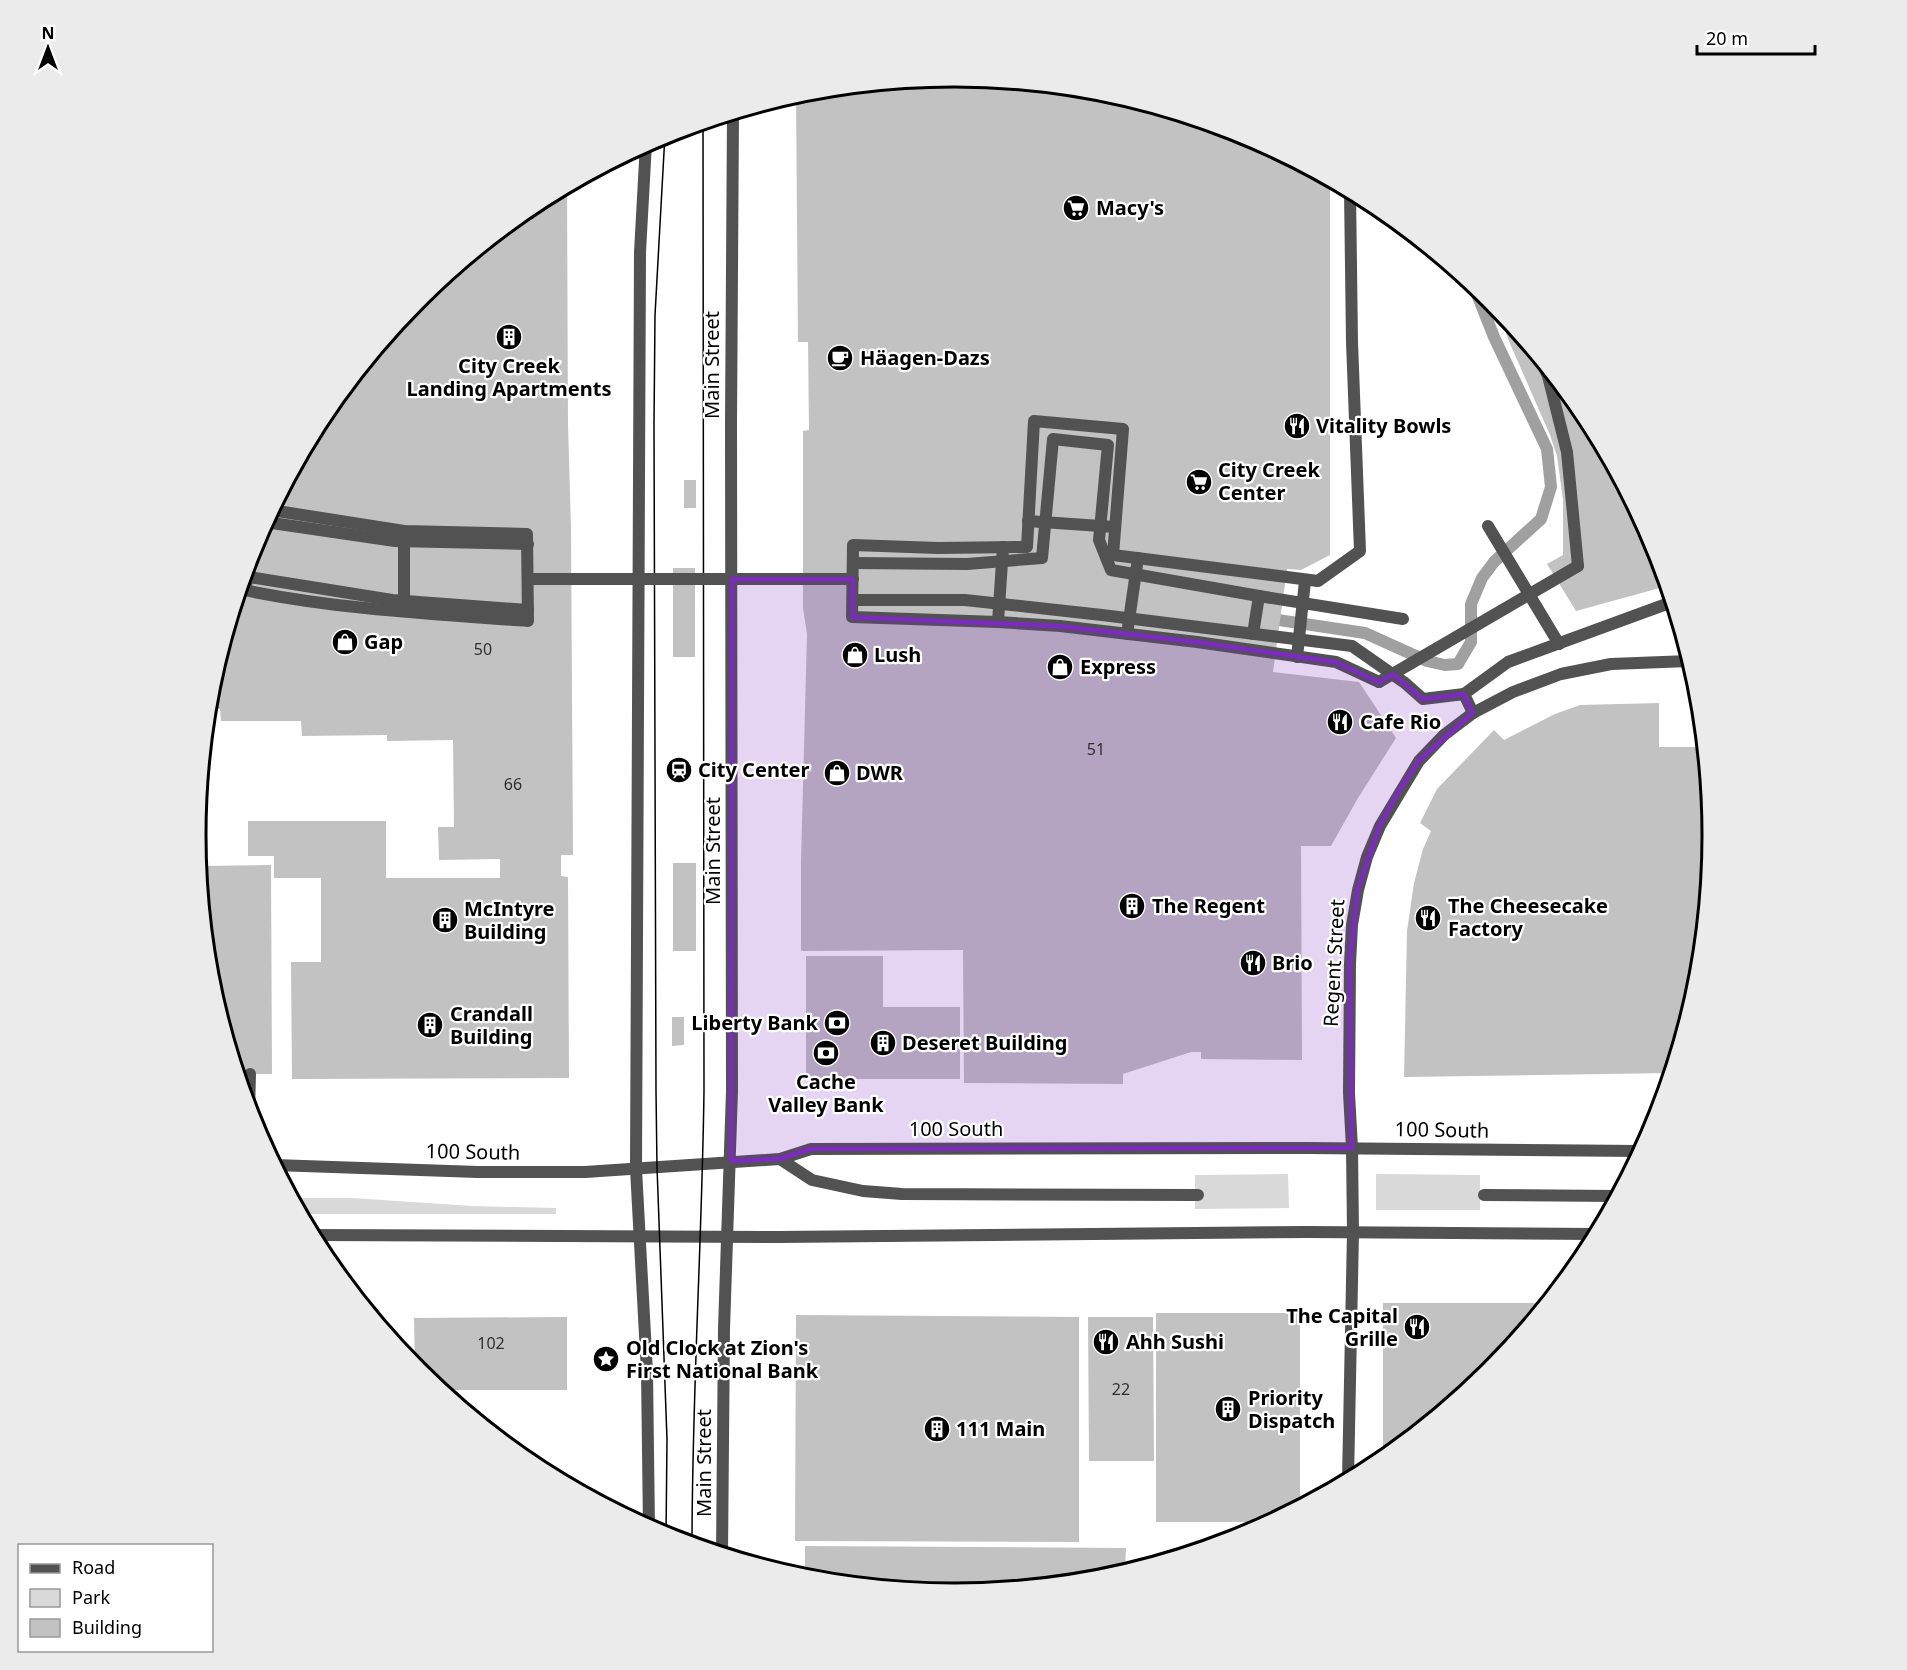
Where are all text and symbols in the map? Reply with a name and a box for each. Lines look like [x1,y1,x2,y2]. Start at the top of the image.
north arrow [18,18,78,78]
scale bar [1697,18,1816,56]
text: N [41,22,55,44]
text: 20 m [1706,26,1748,50]
supermarket icon: Macy's [1061,193,1091,223]
place label: Macy's [1096,194,1164,221]
street label: Main Street [698,311,725,419]
building icon: City Creek Landing Apartments [494,322,524,352]
cafe icon: Häagen-Dazs [825,343,855,373]
place label: Häagen-Dazs [860,344,990,371]
place label: City Creek Landing Apartments [407,352,611,402]
restaurant icon: Vitality Bowls [1282,411,1312,441]
place label: Vitality Bowls [1316,412,1451,439]
place label: City Creek Center [1218,456,1320,506]
supermarket icon: City Creek Center [1184,467,1214,497]
shop icon: Gap [330,627,360,657]
place label: Gap [364,628,403,655]
house number: 50 [474,638,492,660]
shop icon: Lush [840,640,870,670]
place label: Lush [874,641,921,668]
shop icon: Express [1045,652,1075,682]
place label: Express [1080,653,1156,680]
restaurant icon: Cafe Rio [1325,707,1355,737]
place label: Cafe Rio [1360,708,1441,735]
house number: 51 [1087,738,1105,760]
station icon: City Center [664,755,694,785]
place label: City Center [698,756,810,783]
shop icon: DWR [822,758,852,788]
place label: DWR [856,759,904,786]
house number: 66 [504,773,522,795]
street label: Main Street [699,797,726,905]
building icon: The Regent [1117,891,1147,921]
place label: The Regent [1152,892,1265,919]
place label: The Cheesecake Factory [1448,892,1608,942]
place label: McIntyre Building [464,895,555,945]
street label: Regent Street [1317,898,1350,1028]
restaurant icon: The Cheesecake Factory [1413,903,1443,933]
building icon: McIntyre Building [430,905,460,935]
restaurant icon: Brio [1238,948,1268,978]
place label: Brio [1272,949,1313,976]
place label: Crandall Building [450,1000,533,1050]
bank icon: Liberty Bank [822,1008,852,1038]
place label: Liberty Bank [691,1009,819,1036]
building icon: Crandall Building [415,1010,445,1040]
building icon: Deseret Building [868,1028,898,1058]
place label: Deseret Building [902,1029,1067,1056]
bank icon: Cache Valley Bank [811,1038,841,1068]
place label: Cache Valley Bank [768,1068,884,1118]
street label: 100 South [909,1115,1003,1142]
street label: 100 South [1395,1115,1490,1144]
street label: 100 South [426,1137,521,1166]
place label: The Capital Grille [1286,1302,1398,1352]
restaurant icon: The Capital Grille [1402,1312,1432,1342]
restaurant icon: Ahh Sushi [1091,1327,1121,1357]
place label: Ahh Sushi [1126,1328,1224,1355]
house number: 102 [477,1332,505,1354]
place label: Old Clock at Zion's First National Bank [626,1334,819,1384]
place icon: Old Clock at Zion's First National Bank [591,1344,621,1374]
house number: 22 [1112,1378,1130,1400]
place label: Priority Dispatch [1248,1384,1335,1434]
building icon: Priority Dispatch [1213,1394,1243,1424]
street label: Main Street [690,1409,717,1517]
building icon: 111 Main [922,1414,952,1444]
place label: 111 Main [956,1415,1045,1442]
legend [18,1544,213,1652]
text: Road [72,1555,115,1579]
text: Park [72,1585,110,1609]
text: Building [72,1615,142,1639]

